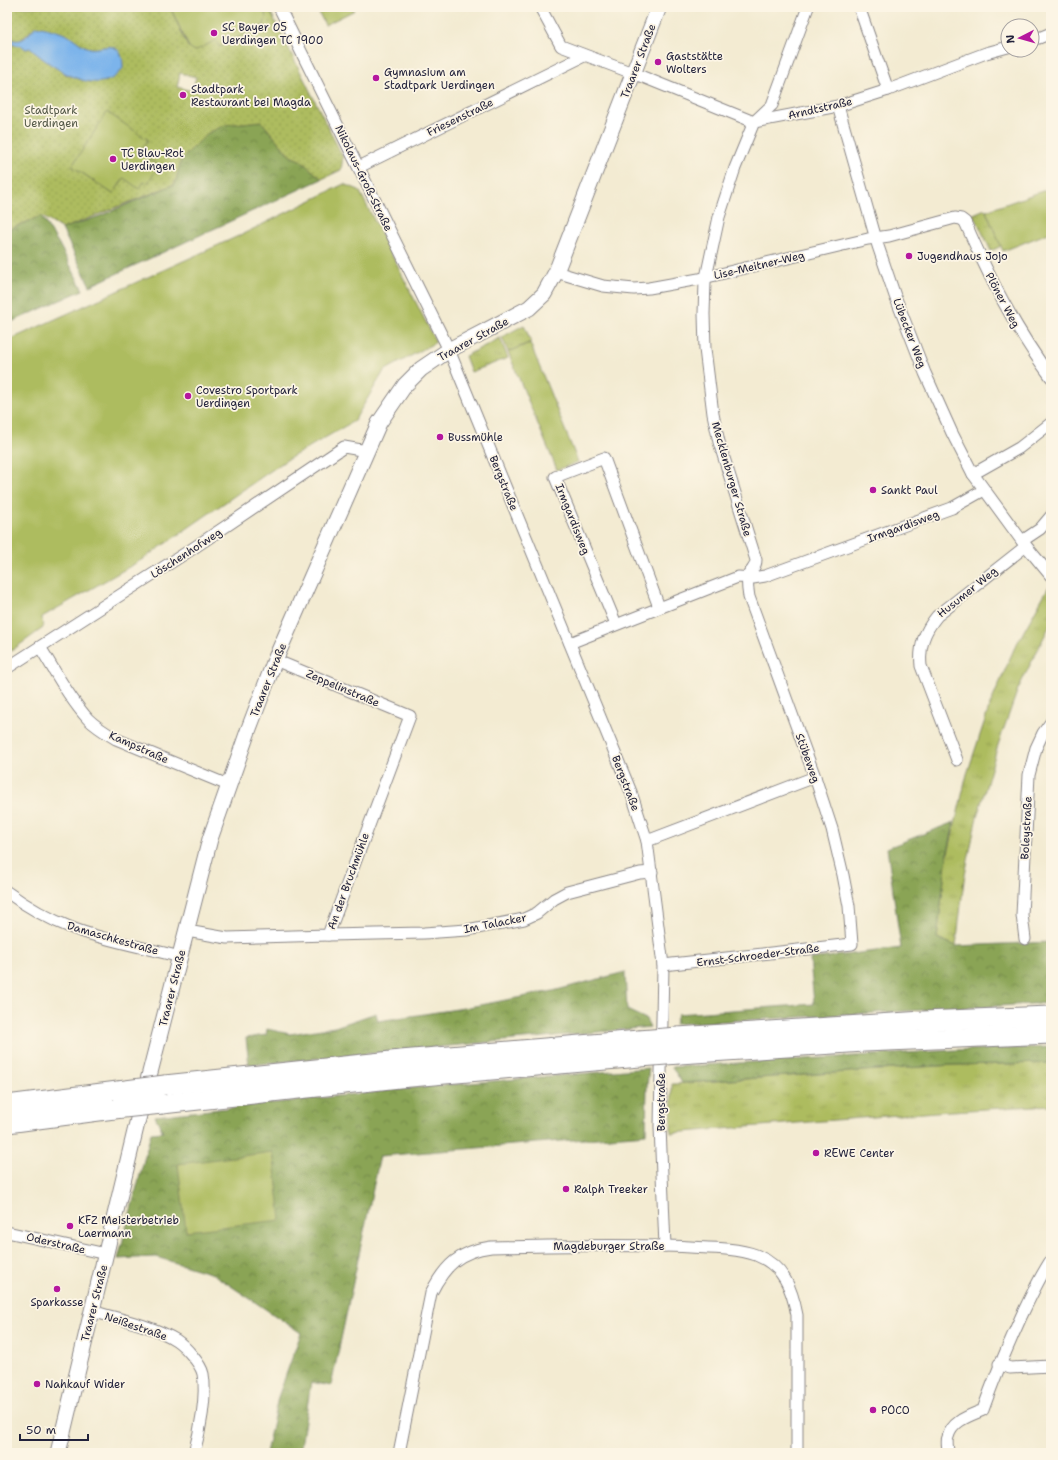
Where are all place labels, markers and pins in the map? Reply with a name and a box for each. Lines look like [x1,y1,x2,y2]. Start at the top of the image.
place label: SC Bayer 05 Uerdingen TC 1900 [222,20,323,48]
marker: SC Bayer 05 Uerdingen TC 1900 [209,28,219,38]
place label: Gaststätte Wolters [666,49,723,77]
marker: Gaststätte Wolters [653,57,663,67]
place label: Gymnasium am Stadtpark Uerdingen [384,65,495,93]
marker: Gymnasium am Stadtpark Uerdingen [371,73,381,83]
place label: Stadtpark Restaurant bei Magda [191,82,311,110]
marker: Stadtpark Restaurant bei Magda [178,90,188,100]
place label: TC Blau-Rot Uerdingen [121,146,184,174]
marker: TC Blau-Rot Uerdingen [108,154,118,164]
place label: Jugendhaus Jojo [917,249,1008,264]
marker: Jugendhaus Jojo [904,251,914,261]
place label: Covestro Sportpark Uerdingen [196,383,298,411]
marker: Covestro Sportpark Uerdingen [183,391,193,401]
place label: Bussmühle [448,430,503,445]
marker: Bussmühle [435,432,445,442]
place label: Sankt Paul [881,483,938,498]
marker: Sankt Paul [868,485,878,495]
place label: REWE Center [824,1146,894,1161]
marker: REWE Center [811,1148,821,1158]
place label: Ralph Treeker [574,1182,648,1197]
marker: Ralph Treeker [561,1184,571,1194]
place label: KFZ Meisterbetrieb Laermann [78,1213,179,1241]
marker: KFZ Meisterbetrieb Laermann [65,1221,75,1231]
marker: Sparkasse [52,1284,62,1294]
place label: Sparkasse [30,1295,84,1310]
place label: Nahkauf Wider [45,1377,125,1392]
marker: Nahkauf Wider [32,1379,42,1389]
place label: POCO [881,1403,910,1418]
marker: POCO [868,1405,878,1415]

